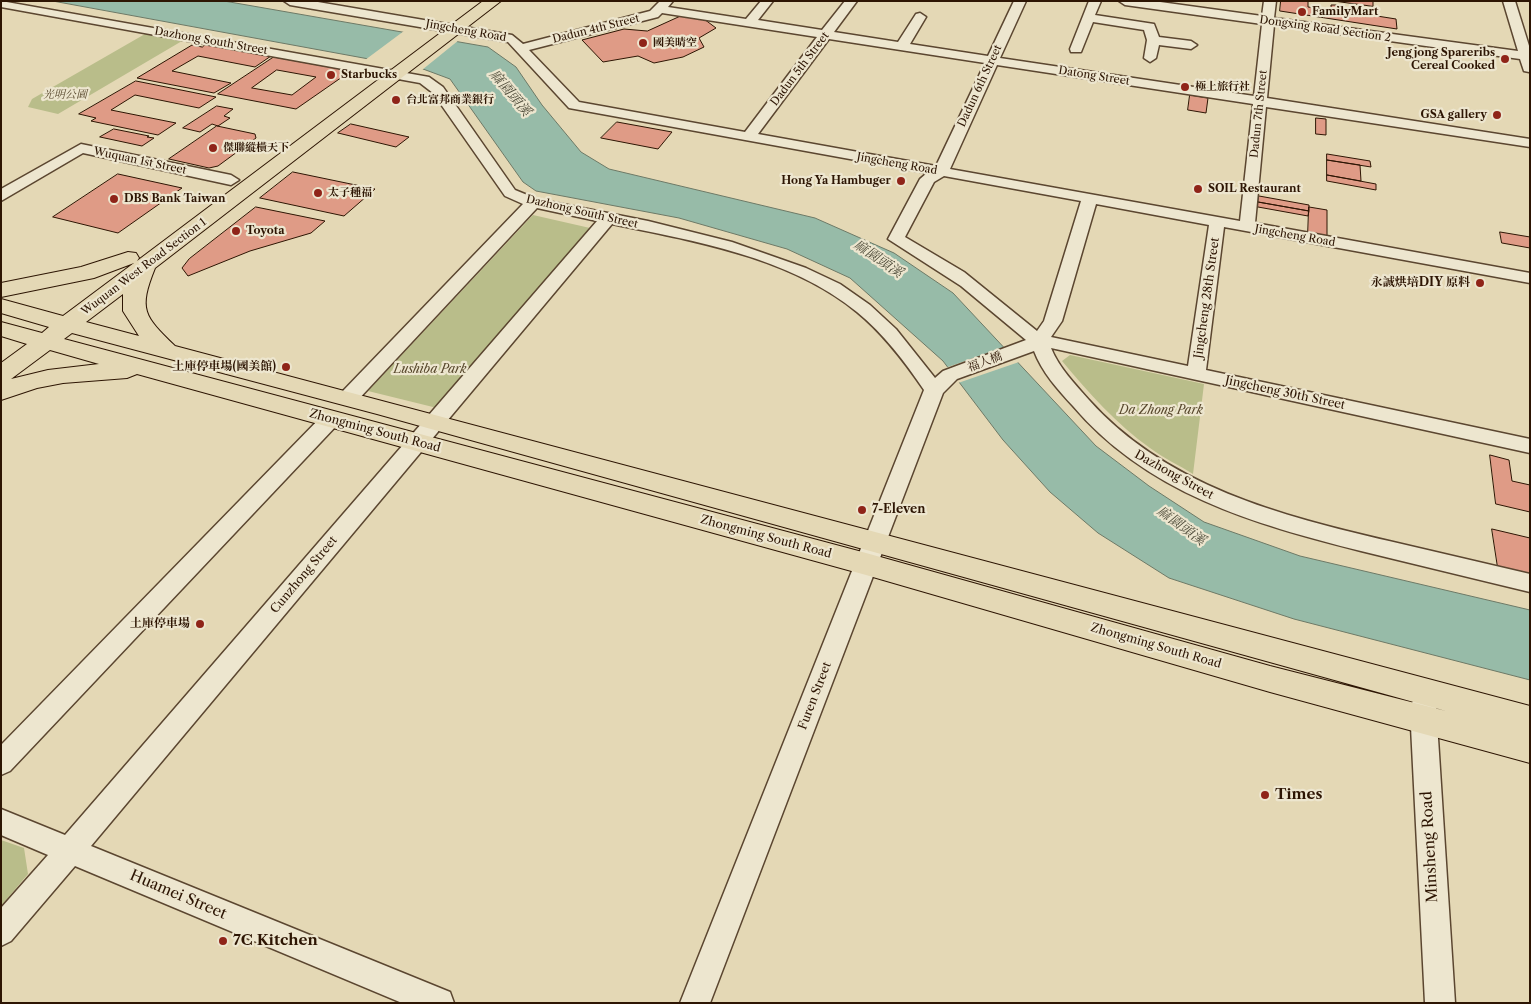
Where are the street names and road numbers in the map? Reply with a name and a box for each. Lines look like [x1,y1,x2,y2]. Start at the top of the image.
street label: Dadun 4th Street [551,12,641,46]
street label: Dongxing Road Section 2 [1258,13,1392,45]
street label: Jingcheng Road [425,17,507,45]
street label: Dazhong South Street [153,25,269,57]
street label: Dadun 5th Street [768,30,832,108]
street label: Dadun 6th Street [955,43,1005,129]
street label: Datong Street [1057,64,1131,88]
street label: Dadun 7th Street [1248,69,1270,159]
street label: Wuquan 1st Street [92,145,188,177]
street label: Jingcheng Road [856,150,938,178]
street label: Dazhong South Street [525,193,639,231]
street label: Wuquan West Road Section 1 [79,216,209,318]
street label: Jingcheng Road [1254,222,1336,250]
street label: Jingcheng 28th Street [1191,236,1223,360]
street label: 福人橋 [966,349,1004,375]
street label: Jingcheng 30th Street [1224,373,1346,413]
street label: Zhongming South Road [308,407,442,455]
street label: Dazhong Street [1132,447,1216,503]
street label: Zhongming South Road [699,513,833,561]
street label: Cunzhong Street [268,534,340,616]
street label: Zhongming South Road [1089,620,1223,672]
street label: Furen Street [795,660,835,732]
street label: Minsheng Road [1418,791,1442,903]
street label: Huamei Street [127,867,229,923]

